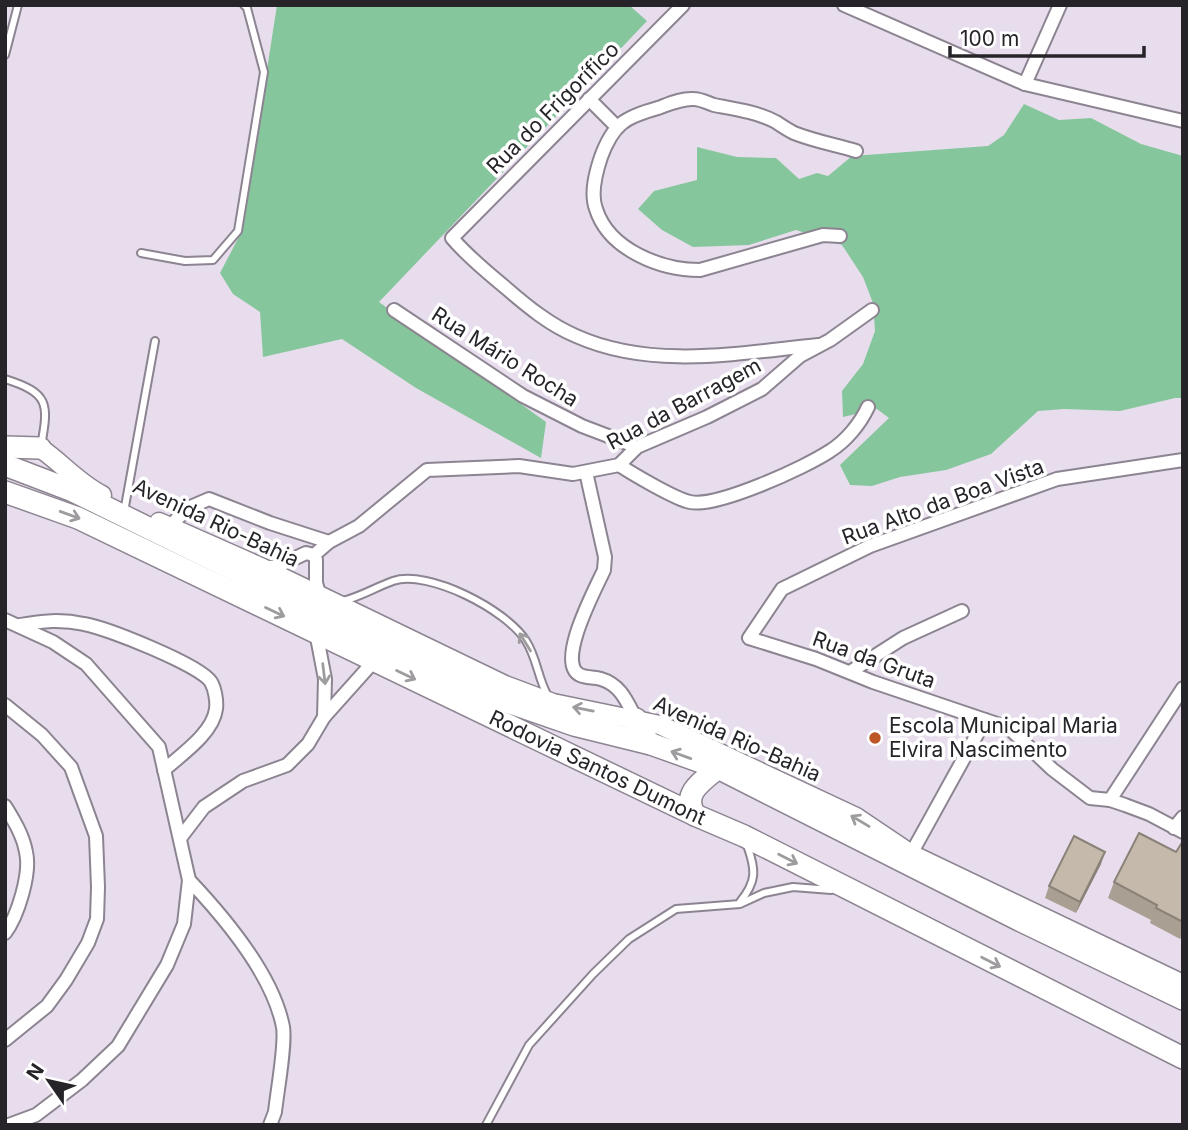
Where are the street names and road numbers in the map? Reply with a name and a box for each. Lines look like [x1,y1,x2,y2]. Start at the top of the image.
street label: Rua do Frigorífico [481,36,624,179]
street label: Rua Mário Rocha [427,301,583,412]
street label: Rua da Barragem [602,352,765,455]
street label: Rua Alto da Boa Vista [839,453,1047,550]
street label: Avenida Rio-Bahia [129,473,303,572]
street label: Rua da Gruta [809,626,939,693]
street label: Avenida Rio-Bahia [650,690,825,787]
street label: Rodovia Santos Dumont [485,705,710,830]

